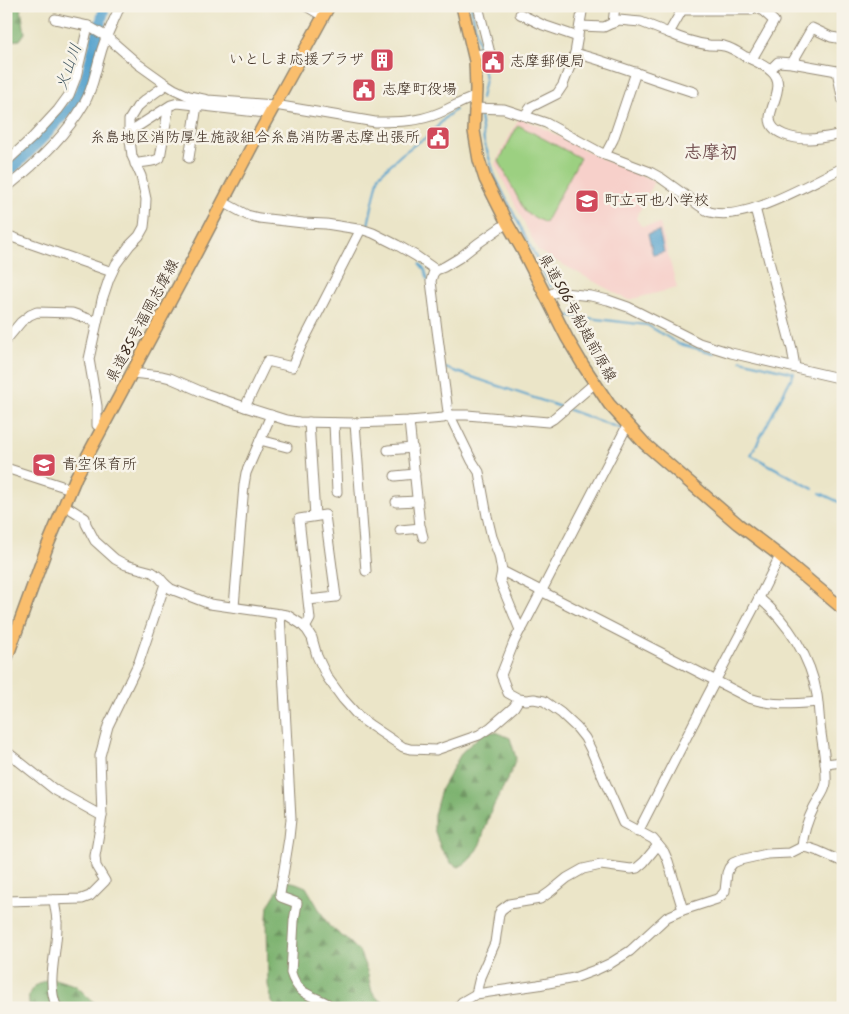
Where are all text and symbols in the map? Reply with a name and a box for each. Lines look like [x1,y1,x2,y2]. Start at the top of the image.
water label: 火山川 [49,40,89,94]
building icon: いとしま応援プラザ [369,47,395,73]
place label: いとしま応援プラザ [229,48,364,72]
public building icon: 志摩郵便局 [480,49,506,75]
place label: 志摩郵便局 [510,50,585,74]
public building icon: 志摩町役場 [351,77,377,103]
place label: 志摩町役場 [382,78,457,102]
public building icon: 糸島地区消防厚生施設組合糸島消防署志摩出張所 [425,125,451,151]
place label: 糸島地区消防厚生施設組合糸島消防署志摩出張所 [90,126,420,150]
district label: 志摩初 [684,139,738,168]
school or university icon: 町立可也小学校 [574,188,600,214]
place label: 町立可也小学校 [604,189,709,213]
street label: 県道506号船越前原線 [532,249,622,387]
street label: 県道85号福岡志摩線 [100,255,186,387]
school or university icon: 青空保育所 [31,452,57,478]
place label: 青空保育所 [62,453,137,477]

